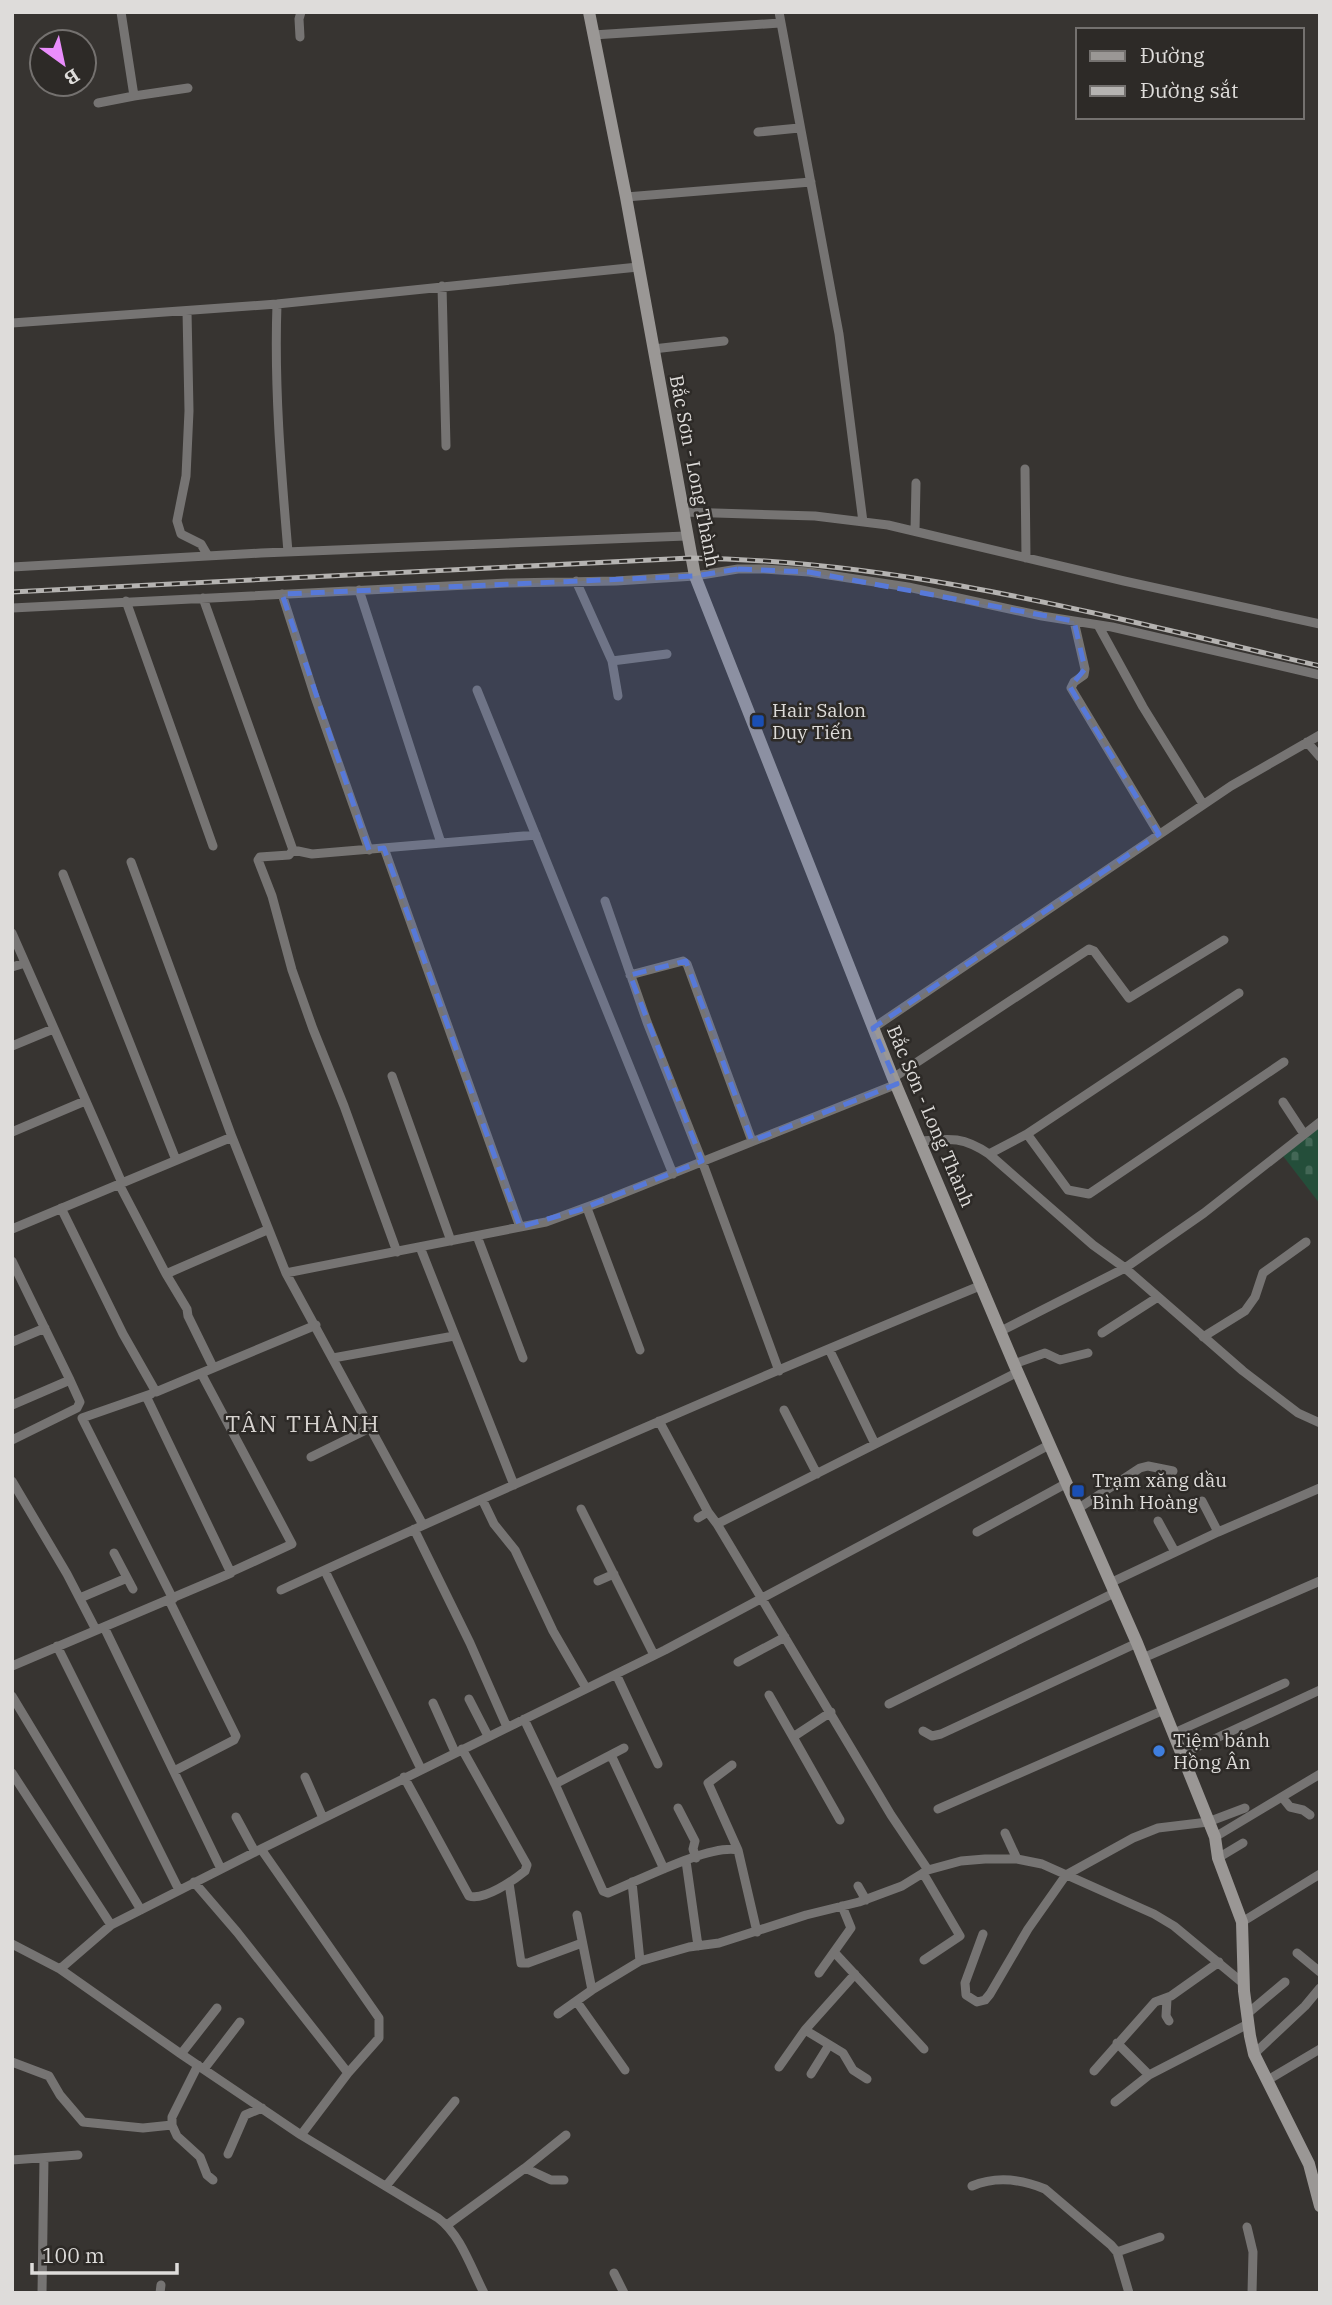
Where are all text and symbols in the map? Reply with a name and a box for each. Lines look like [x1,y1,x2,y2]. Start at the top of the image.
north arrow [28,28,98,98]
legend [1076,28,1304,119]
text: Đường [1140,41,1205,69]
text: B [60,64,84,91]
text: Đường sắt [1140,76,1238,104]
street label: Bắc Sơn - Long Thành [665,373,725,569]
place label: Hair Salon Duy Tiến [772,698,866,744]
marker: Hair Salon Duy Tiến [750,713,766,729]
street label: Bắc Sơn - Long Thành [882,1021,980,1211]
district label: TÂN THÀNH [225,1408,381,1438]
place label: Trạm xăng dầu Bình Hoàng [1092,1468,1227,1514]
marker: Trạm xăng dầu Bình Hoàng [1070,1483,1086,1499]
place label: Tiệm bánh Hồng Ân [1173,1728,1270,1774]
marker: Tiệm bánh Hồng Ân [1151,1743,1167,1759]
scale bar [32,2232,177,2276]
text: 100 m [42,2241,105,2269]

